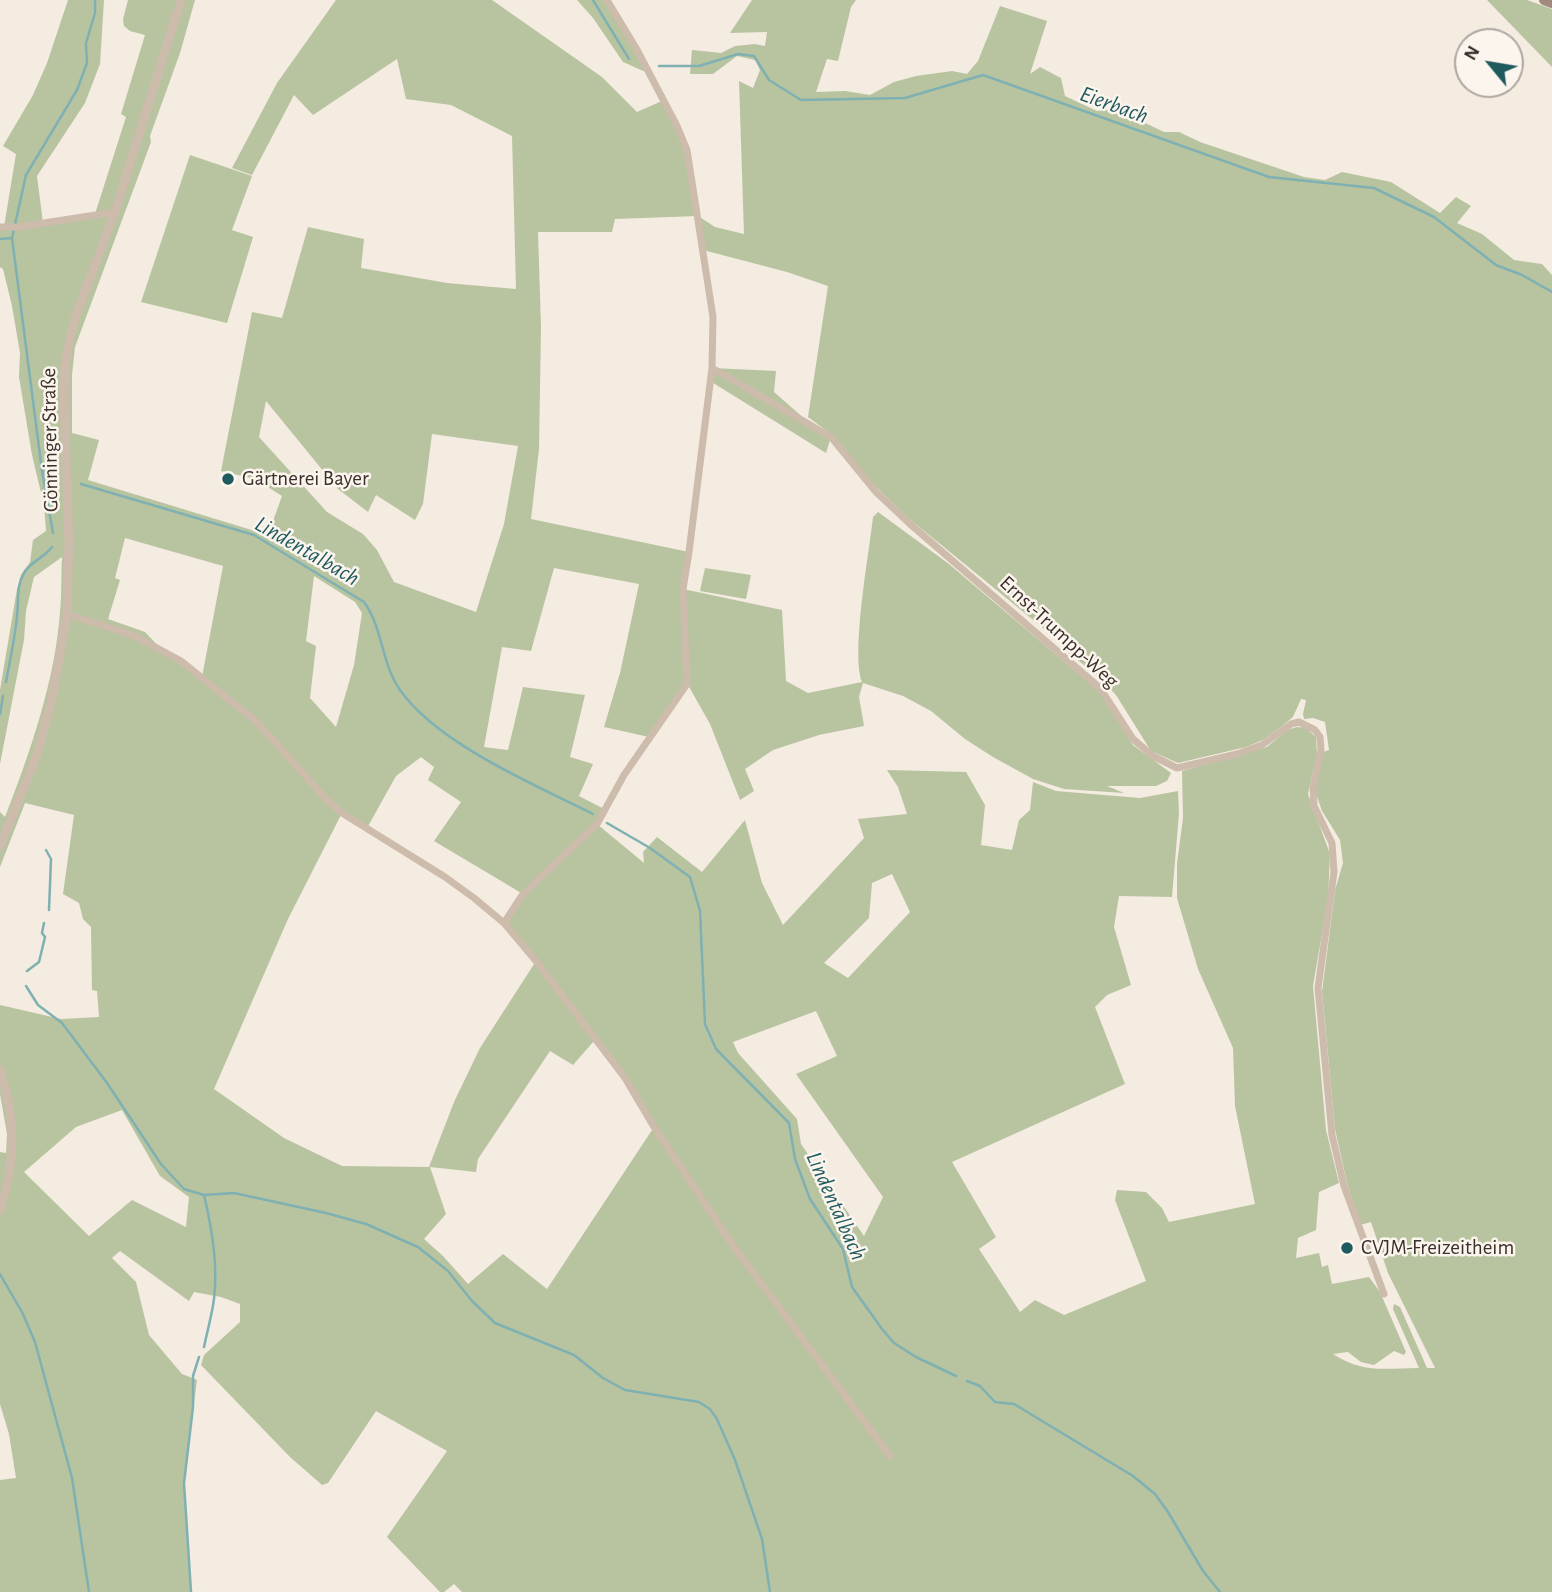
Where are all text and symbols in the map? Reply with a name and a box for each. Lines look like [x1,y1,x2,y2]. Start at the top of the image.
north arrow [1454,28,1524,98]
text: N [1461,43,1484,64]
water label: Eierbach [1076,80,1152,130]
street label: Gönninger Straße [36,368,64,512]
place label: Gärtnerei Bayer [242,466,369,492]
marker: Gärtnerei Bayer [220,471,236,487]
water label: Lindentalbach [250,510,364,592]
street label: Ernst-Trumpp-Weg [994,570,1124,694]
water label: Lindentalbach [800,1147,872,1265]
place label: CVJM-Freizeitheim [1361,1235,1514,1261]
marker: CVJM-Freizeitheim [1339,1240,1355,1256]

